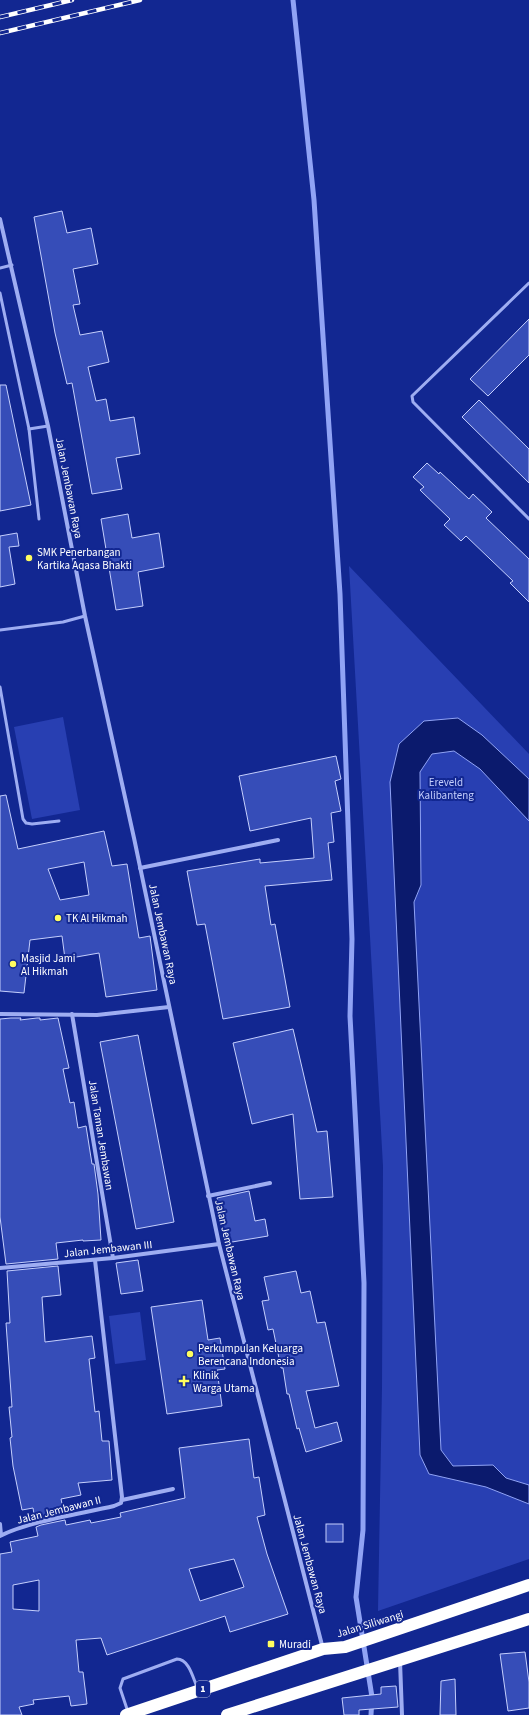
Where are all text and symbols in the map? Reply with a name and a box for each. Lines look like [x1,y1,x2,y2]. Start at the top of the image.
street label: Jalan Jembawan Raya [52,436,86,540]
place label: SMK Penerbangan Kartika Aqasa Bhakti [37,545,132,573]
marker: SMK Penerbangan Kartika Aqasa Bhakti [24,553,34,563]
park label: Ereveld Kalibanteng [418,775,474,803]
street label: Jalan Jembawan Raya [145,882,181,986]
place label: TK Al Hikmah [66,911,127,926]
marker: TK Al Hikmah [53,913,63,923]
place label: Masjid Jami Al Hikmah [21,951,76,979]
marker: Masjid Jami Al Hikmah [8,959,18,969]
street label: Jalan Taman Jembawan [85,1079,117,1191]
street label: Jalan Jembawan Raya [211,1198,249,1302]
street label: Jalan Jembawan III [63,1237,153,1261]
place label: Perkumpulan Keluarga Berencana Indonesia [198,1341,303,1369]
marker: Perkumpulan Keluarga Berencana Indonesia [185,1349,195,1359]
place label: Klinik Warga Utama [193,1368,255,1396]
marker: Klinik Warga Utama [178,1375,190,1387]
street label: Jalan Jembawan II [15,1492,103,1528]
street label: Jalan Jembawan Raya [289,1513,331,1615]
street label: Jalan Siliwangi [335,1607,405,1641]
place label: Muradi [279,1637,311,1652]
marker: Muradi [266,1639,276,1649]
road number: 1 [196,1681,210,1697]

